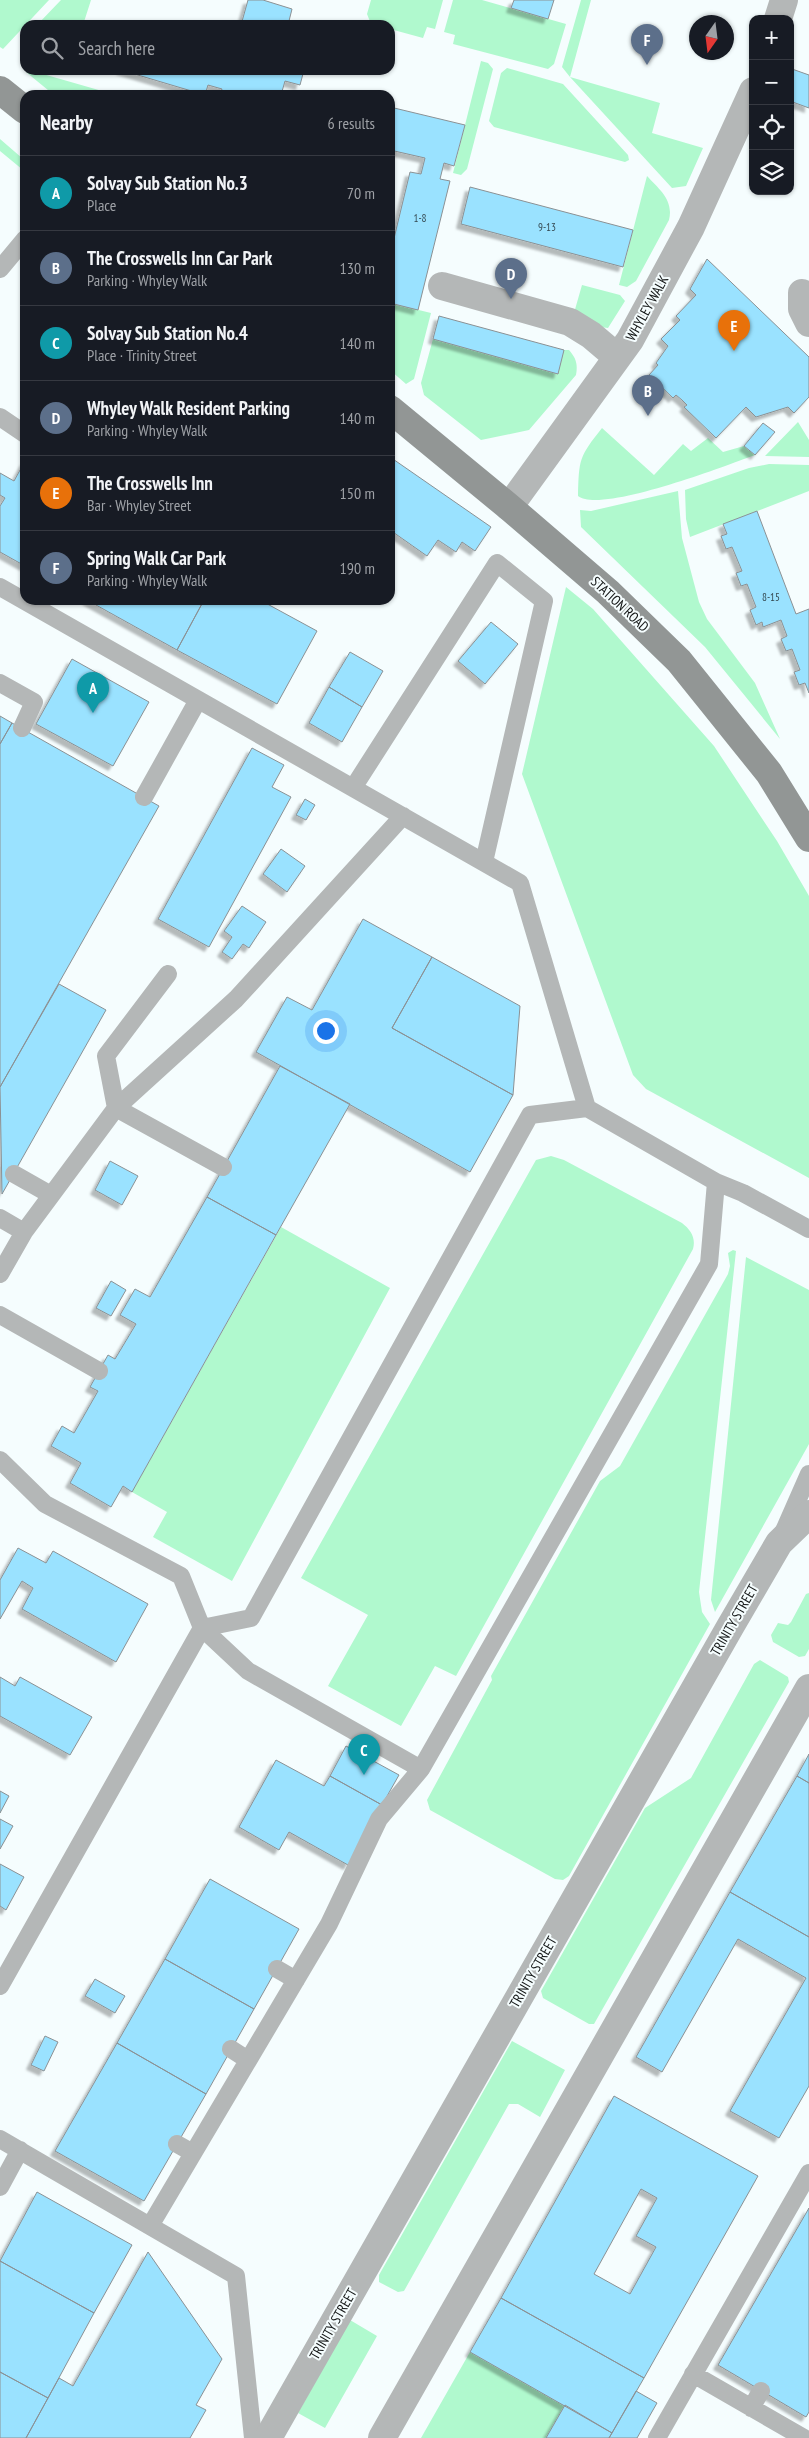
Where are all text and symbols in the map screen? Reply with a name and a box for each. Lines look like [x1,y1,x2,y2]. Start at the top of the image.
north arrow [689,15,734,60]
map controls [749,15,794,195]
button: + [749,15,794,60]
search box [20,20,395,75]
pin: F [631,24,663,65]
icon: search [38,34,66,62]
text: Search here [78,36,155,60]
button: − [749,60,794,105]
button: locate [749,105,794,150]
text: Nearby [40,109,93,136]
text: 6 results [328,113,375,133]
button: layers [749,150,794,195]
text: Solvay Sub Station No.3 [87,171,248,195]
text: A [52,183,60,203]
text: 70 m [347,183,375,203]
text: Place [87,195,116,215]
house number: 1-8 [413,211,427,225]
house number: 9-13 [538,220,556,234]
text: The Crosswells Inn Car Park [87,246,272,270]
text: B [52,258,60,278]
text: 130 m [340,258,375,278]
pin: D [495,258,527,299]
text: Parking · Whyley Walk [87,270,207,290]
street label: WHYLEY WALK [622,272,672,344]
pin: E [718,310,750,351]
text: Solvay Sub Station No.4 [87,321,248,345]
text: C [52,333,60,353]
text: 140 m [340,333,375,353]
text: Place · Trinity Street [87,345,197,365]
pin: B [632,375,664,416]
text: Whyley Walk Resident Parking [87,396,290,420]
text: D [52,408,60,428]
text: 140 m [340,408,375,428]
text: Parking · Whyley Walk [87,420,207,440]
text: The Crosswells Inn [87,471,213,495]
text: E [53,483,59,503]
text: 150 m [340,483,375,503]
text: Bar · Whyley Street [87,495,191,515]
text: Spring Walk Car Park [87,546,226,570]
text: F [53,558,59,578]
text: 190 m [340,558,375,578]
text: Parking · Whyley Walk [87,570,207,590]
street label: STATION ROAD [587,573,653,635]
house number: 8-15 [762,590,780,604]
pin: A [77,672,109,713]
your location [313,1018,339,1044]
street label: TRINITY STREET [706,1581,762,1659]
pin: C [348,1734,380,1775]
street label: TRINITY STREET [505,1933,561,2011]
street label: TRINITY STREET [305,2285,361,2363]

